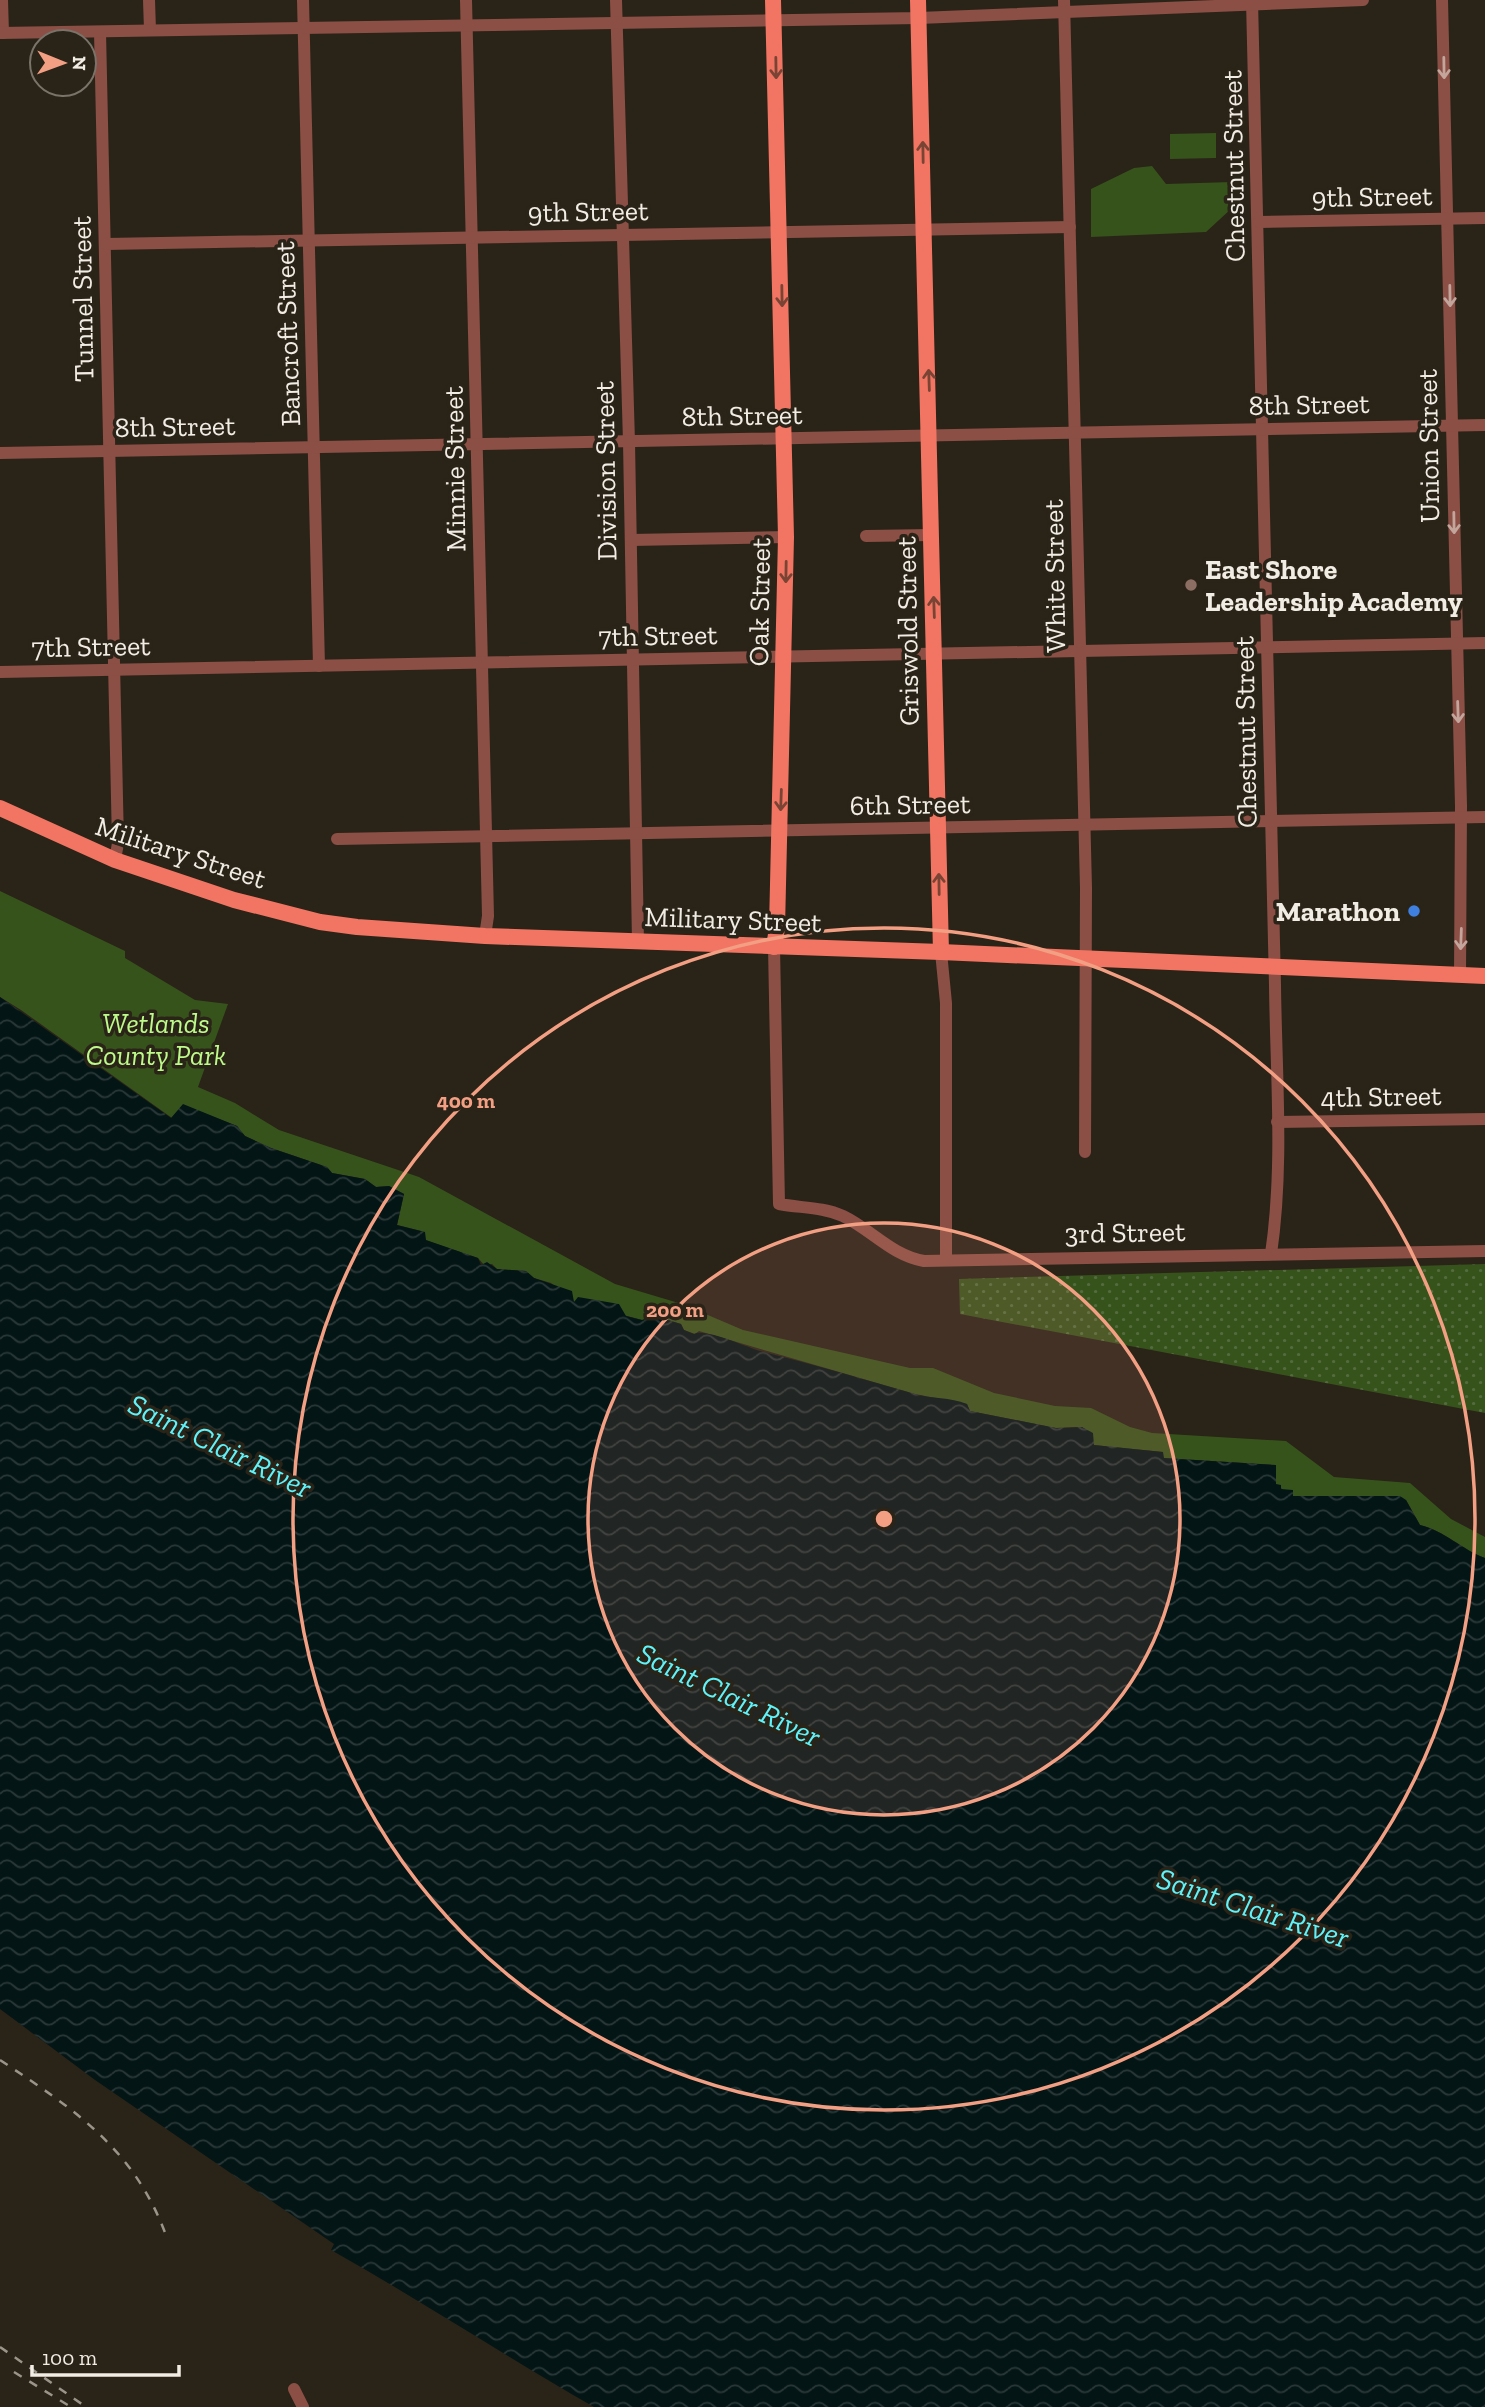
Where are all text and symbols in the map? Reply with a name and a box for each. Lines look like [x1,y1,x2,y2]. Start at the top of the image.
north arrow [28,28,98,98]
text: N [68,56,91,71]
one-way arrow [769,56,783,79]
one-way arrow [1438,56,1451,79]
street label: Chestnut Street [1215,69,1252,262]
one-way arrow [916,141,930,164]
street label: 9th Street [1311,179,1433,214]
street label: 9th Street [527,194,649,229]
street label: Tunnel Street [65,215,100,382]
street label: Bancroft Street [268,240,307,427]
one-way arrow [775,284,788,307]
one-way arrow [1443,284,1456,307]
street label: Union Street [1411,368,1446,523]
one-way arrow [922,369,935,392]
street label: Division Street [587,380,624,561]
street label: Minnie Street [437,385,472,552]
street label: 8th Street [1248,387,1370,422]
street label: 8th Street [681,398,803,433]
street label: 8th Street [114,409,236,444]
street label: White Street [1037,498,1072,653]
one-way arrow [1448,511,1461,534]
street label: Griswold Street [889,535,926,726]
street label: Oak Street [742,537,777,667]
place label: East Shore Leadership Academy [1205,553,1463,618]
one-way arrow [779,560,793,583]
marker: East Shore Leadership Academy [1183,577,1199,593]
one-way arrow [927,596,940,619]
street label: 7th Street [598,618,718,653]
street label: 7th Street [31,629,151,664]
street label: Chestnut Street [1227,635,1264,828]
one-way arrow [1452,700,1465,723]
street label: 6th Street [849,787,971,822]
one-way arrow [774,788,788,811]
street label: Military Street [91,809,271,896]
one-way arrow [933,872,946,895]
place label: Marathon [1276,895,1400,928]
street label: Military Street [644,900,823,939]
marker: Marathon [1406,903,1422,919]
one-way arrow [1455,928,1468,951]
park label: Wetlands County Park [86,1007,226,1072]
street label: 4th Street [1320,1079,1442,1114]
text: 400 m [437,1088,496,1113]
street label: 3rd Street [1064,1215,1186,1250]
text: 200 m [646,1297,704,1322]
water label: Saint Clair River [123,1386,318,1506]
centre of rings [872,1507,896,1531]
water label: Saint Clair River [632,1635,827,1755]
water label: Saint Clair River [1153,1860,1354,1956]
scale bar [32,2334,178,2378]
text: 100 m [42,2345,97,2370]

